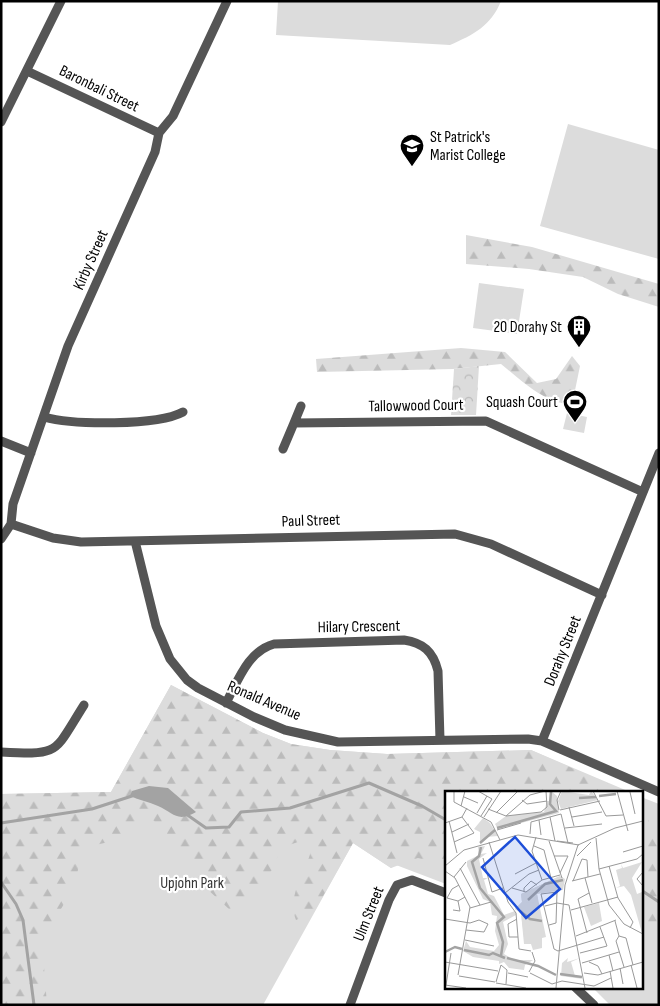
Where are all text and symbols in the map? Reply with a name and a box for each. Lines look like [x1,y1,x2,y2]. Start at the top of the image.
street label: Baronbali Street [56,61,142,117]
place label: St Patrick's Marist College [430,128,506,165]
school or university icon: St Patrick's Marist College [399,133,425,167]
street label: Kirby Street [69,227,113,293]
building icon: 20 Dorahy St [566,314,592,348]
place label: 20 Dorahy St [493,318,562,337]
sports icon: Squash Court [562,389,588,423]
place label: Squash Court [486,393,558,412]
street label: Tallowwood Court [368,396,464,416]
street label: Paul Street [281,510,341,532]
street label: Dorahy Street [540,613,586,689]
street label: Hilary Crescent [318,617,401,637]
street label: Ronald Avenue [224,677,304,725]
inset map [445,791,642,988]
park label: Upjohn Park [160,874,224,893]
street label: Ulm Street [349,884,389,944]

